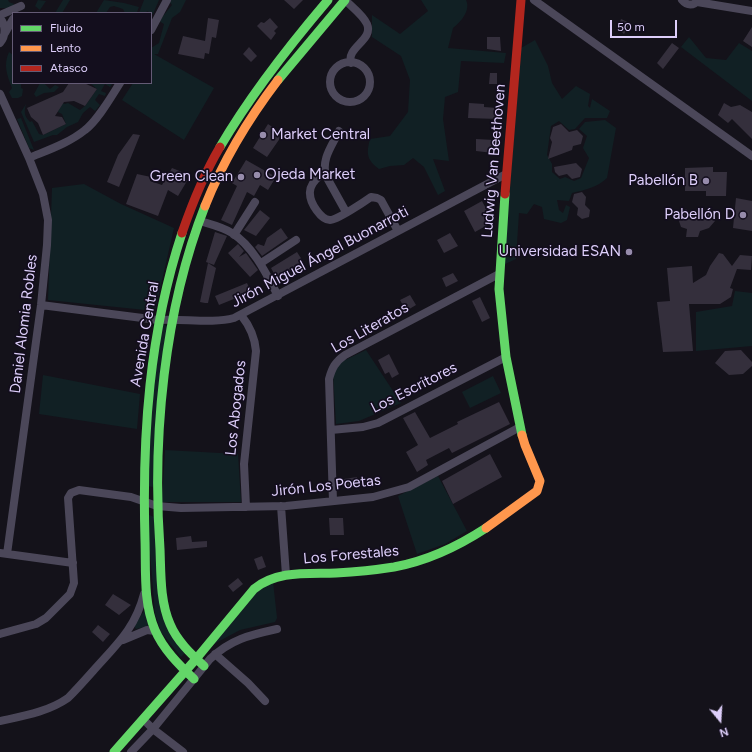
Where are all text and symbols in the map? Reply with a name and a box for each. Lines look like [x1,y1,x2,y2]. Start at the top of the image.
legend [12,12,152,84]
scale bar [612,12,679,38]
text: 50 m [617,20,645,34]
text: Fluido [50,21,83,35]
text: Lento [50,41,81,55]
text: Atasco [50,61,88,75]
street label: Ludwig Van Beethoven [478,83,510,239]
place label: Market Central [271,126,370,144]
marker: Market Central [258,130,268,140]
place label: Ojeda Market [265,166,355,184]
place label: Green Clean [150,168,233,186]
marker: Ojeda Market [252,170,262,180]
marker: Green Clean [236,172,246,182]
place label: Pabellón B [628,172,698,190]
marker: Pabellón B [701,176,711,186]
street label: Jirón Miguel Ángel Buonarroti [228,202,412,312]
place label: Pabellón D [664,206,735,224]
marker: Pabellón D [738,210,748,220]
place label: Universidad ESAN [498,243,621,261]
marker: Universidad ESAN [624,247,634,257]
street label: Daniel Alomia Robles [7,253,41,395]
street label: Avenida Central [127,280,163,388]
street label: Los Literatos [328,299,412,357]
street label: Los Abogados [222,359,250,457]
street label: Los Escritores [368,359,460,417]
street label: Jirón Los Poetas [270,471,382,501]
street label: Los Forestales [302,542,400,568]
north arrow [700,700,740,740]
text: N [718,724,730,739]

